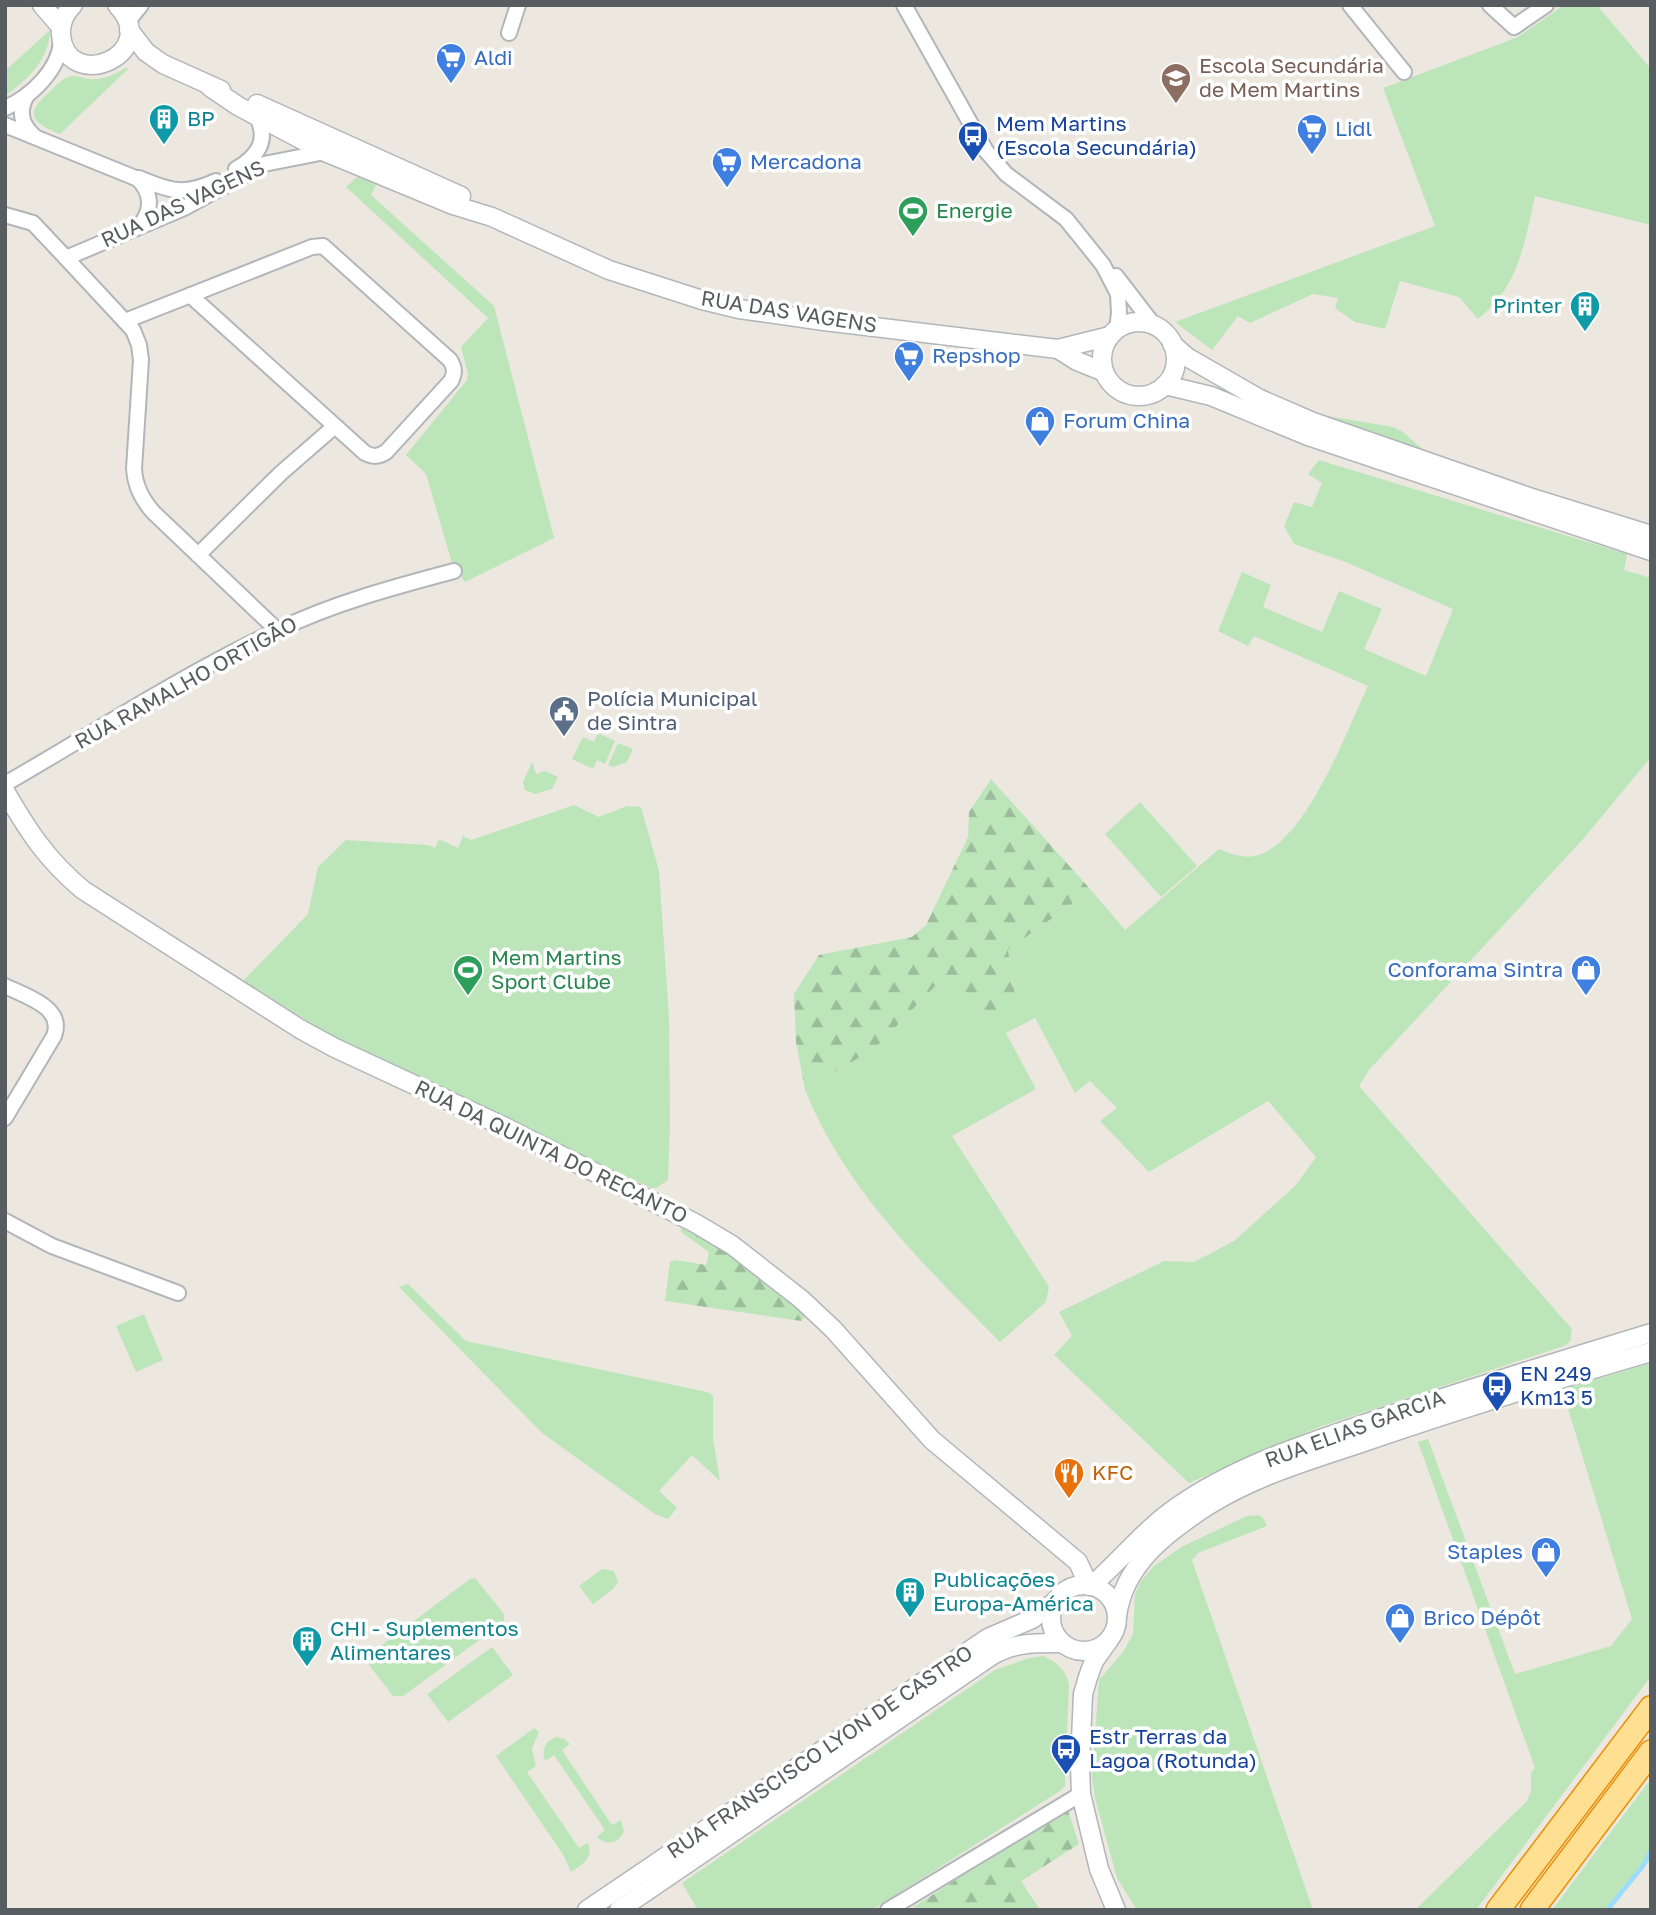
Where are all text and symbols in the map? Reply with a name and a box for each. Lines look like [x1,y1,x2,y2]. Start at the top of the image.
supermarket icon: Aldi [434,41,468,85]
place label: Aldi [474,44,513,70]
place label: Escola Secundária de Mem Martins [1199,52,1384,102]
school or university icon: Escola Secundária de Mem Martins [1159,61,1193,105]
building icon: BP [147,102,181,146]
place label: BP [187,105,215,131]
place label: Mem Martins (Escola Secundária) [996,110,1197,160]
supermarket icon: Lidl [1295,112,1329,156]
place label: Lidl [1335,115,1372,141]
bus stop icon: Mem Martins (Escola Secundária) [956,119,990,163]
supermarket icon: Mercadona [710,145,744,189]
place label: Mercadona [750,148,862,174]
street label: RUA DAS VAGENS [97,154,269,252]
sports icon: Energie [896,194,930,238]
place label: Energie [936,197,1013,223]
street label: RUA DAS VAGENS [699,284,879,338]
building icon: Printer [1568,289,1602,333]
place label: Printer [1493,292,1562,318]
supermarket icon: Repshop [892,339,926,383]
place label: Repshop [932,342,1021,368]
shop icon: Forum China [1023,404,1057,448]
place label: Forum China [1063,407,1190,433]
street label: RUA RAMALHO ORTIGÃO [70,610,301,754]
place label: Polícia Municipal de Sintra [587,685,758,735]
public building icon: Polícia Municipal de Sintra [547,694,581,738]
place label: Mem Martins Sport Clube [491,944,622,994]
sports icon: Mem Martins Sport Clube [451,953,485,997]
shop icon: Conforama Sintra [1569,953,1603,997]
place label: Conforama Sintra [1388,956,1563,982]
street label: RUA DA QUINTA DO RECANTO [411,1074,692,1229]
place label: EN 249 Km13 5 [1520,1360,1593,1410]
bus stop icon: EN 249 Km13 5 [1480,1369,1514,1413]
street label: RUA ELIAS GARCIA [1261,1383,1448,1473]
restaurant icon: KFC [1052,1456,1086,1500]
place label: KFC [1092,1459,1133,1485]
shop icon: Staples [1529,1535,1563,1579]
place label: Staples [1447,1538,1523,1564]
place label: Publicações Europa-América [933,1566,1094,1616]
building icon: Publicações Europa-América [893,1575,927,1619]
shop icon: Brico Dépôt [1383,1601,1417,1645]
place label: Brico Dépôt [1423,1604,1541,1630]
place label: CHI - Suplementos Alimentares [330,1615,519,1665]
building icon: CHI - Suplementos Alimentares [290,1624,324,1668]
street label: RUA FRANSCISCO LYON DE CASTRO [662,1639,977,1864]
place label: Estr Terras da Lagoa (Rotunda) [1089,1723,1257,1773]
bus stop icon: Estr Terras da Lagoa (Rotunda) [1049,1732,1083,1776]

